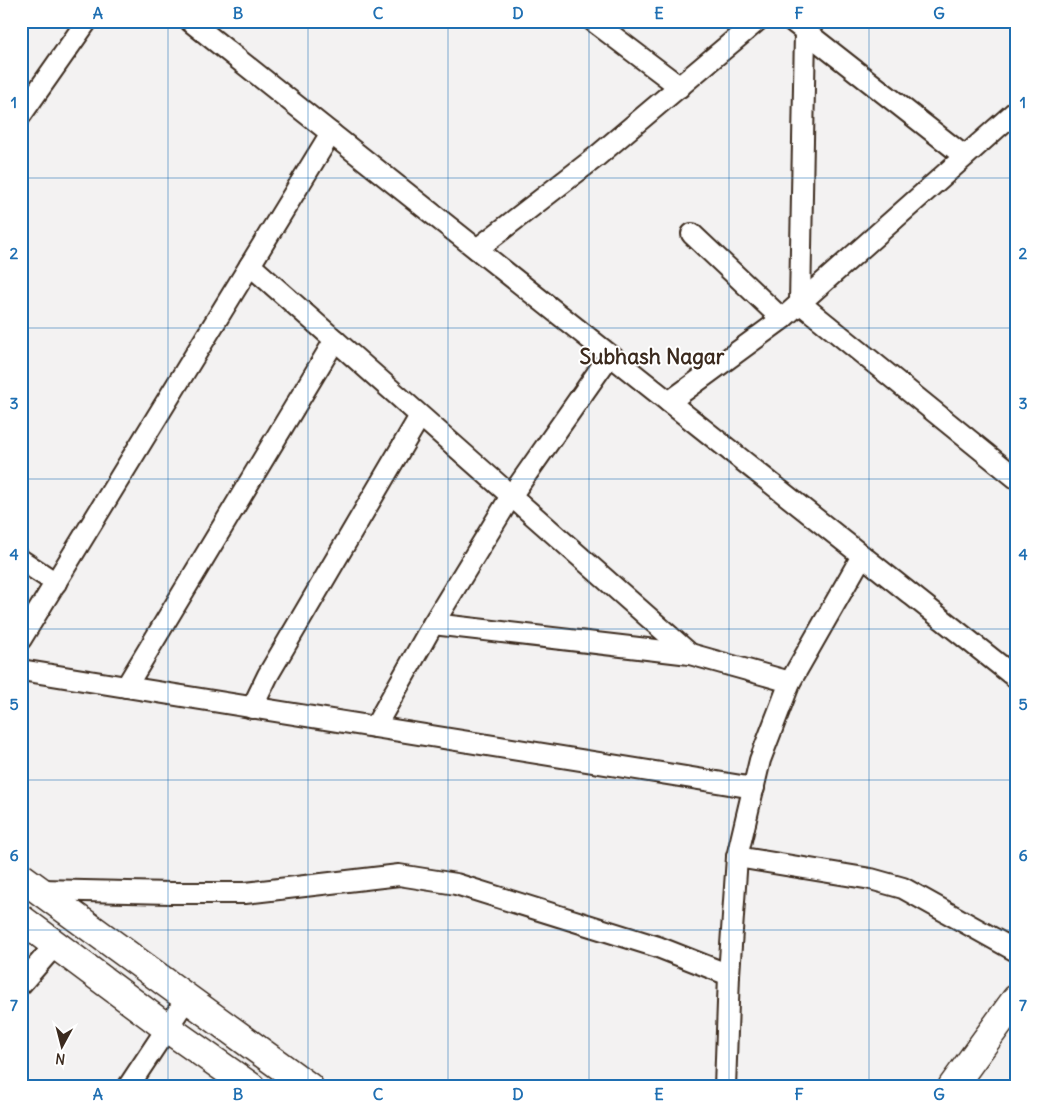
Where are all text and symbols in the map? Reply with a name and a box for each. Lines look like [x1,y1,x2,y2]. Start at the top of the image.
text: A [93,3,103,23]
text: B [233,3,244,23]
text: C [373,3,384,23]
text: D [512,3,524,23]
text: E [654,3,664,23]
text: F [794,3,804,23]
text: G [933,3,945,23]
text: 1 [11,92,17,112]
text: 1 [1020,92,1026,112]
text: 2 [10,243,19,263]
text: 2 [1019,243,1028,263]
district label: Subhash Nagar [580,343,725,370]
text: 3 [9,393,19,413]
text: 3 [1018,393,1028,413]
text: 4 [9,544,19,564]
text: 4 [1018,544,1028,564]
text: 5 [9,694,19,714]
text: 5 [1018,694,1028,714]
text: 6 [9,845,19,865]
text: 6 [1018,845,1028,865]
text: 7 [10,995,18,1015]
text: 7 [1019,995,1027,1015]
north arrow [38,1020,88,1070]
text: N [55,1049,66,1068]
text: A [93,1084,103,1104]
text: B [233,1084,244,1104]
text: C [373,1084,384,1104]
text: D [512,1084,524,1104]
text: E [654,1084,664,1104]
text: F [794,1084,804,1104]
text: G [933,1084,945,1104]

